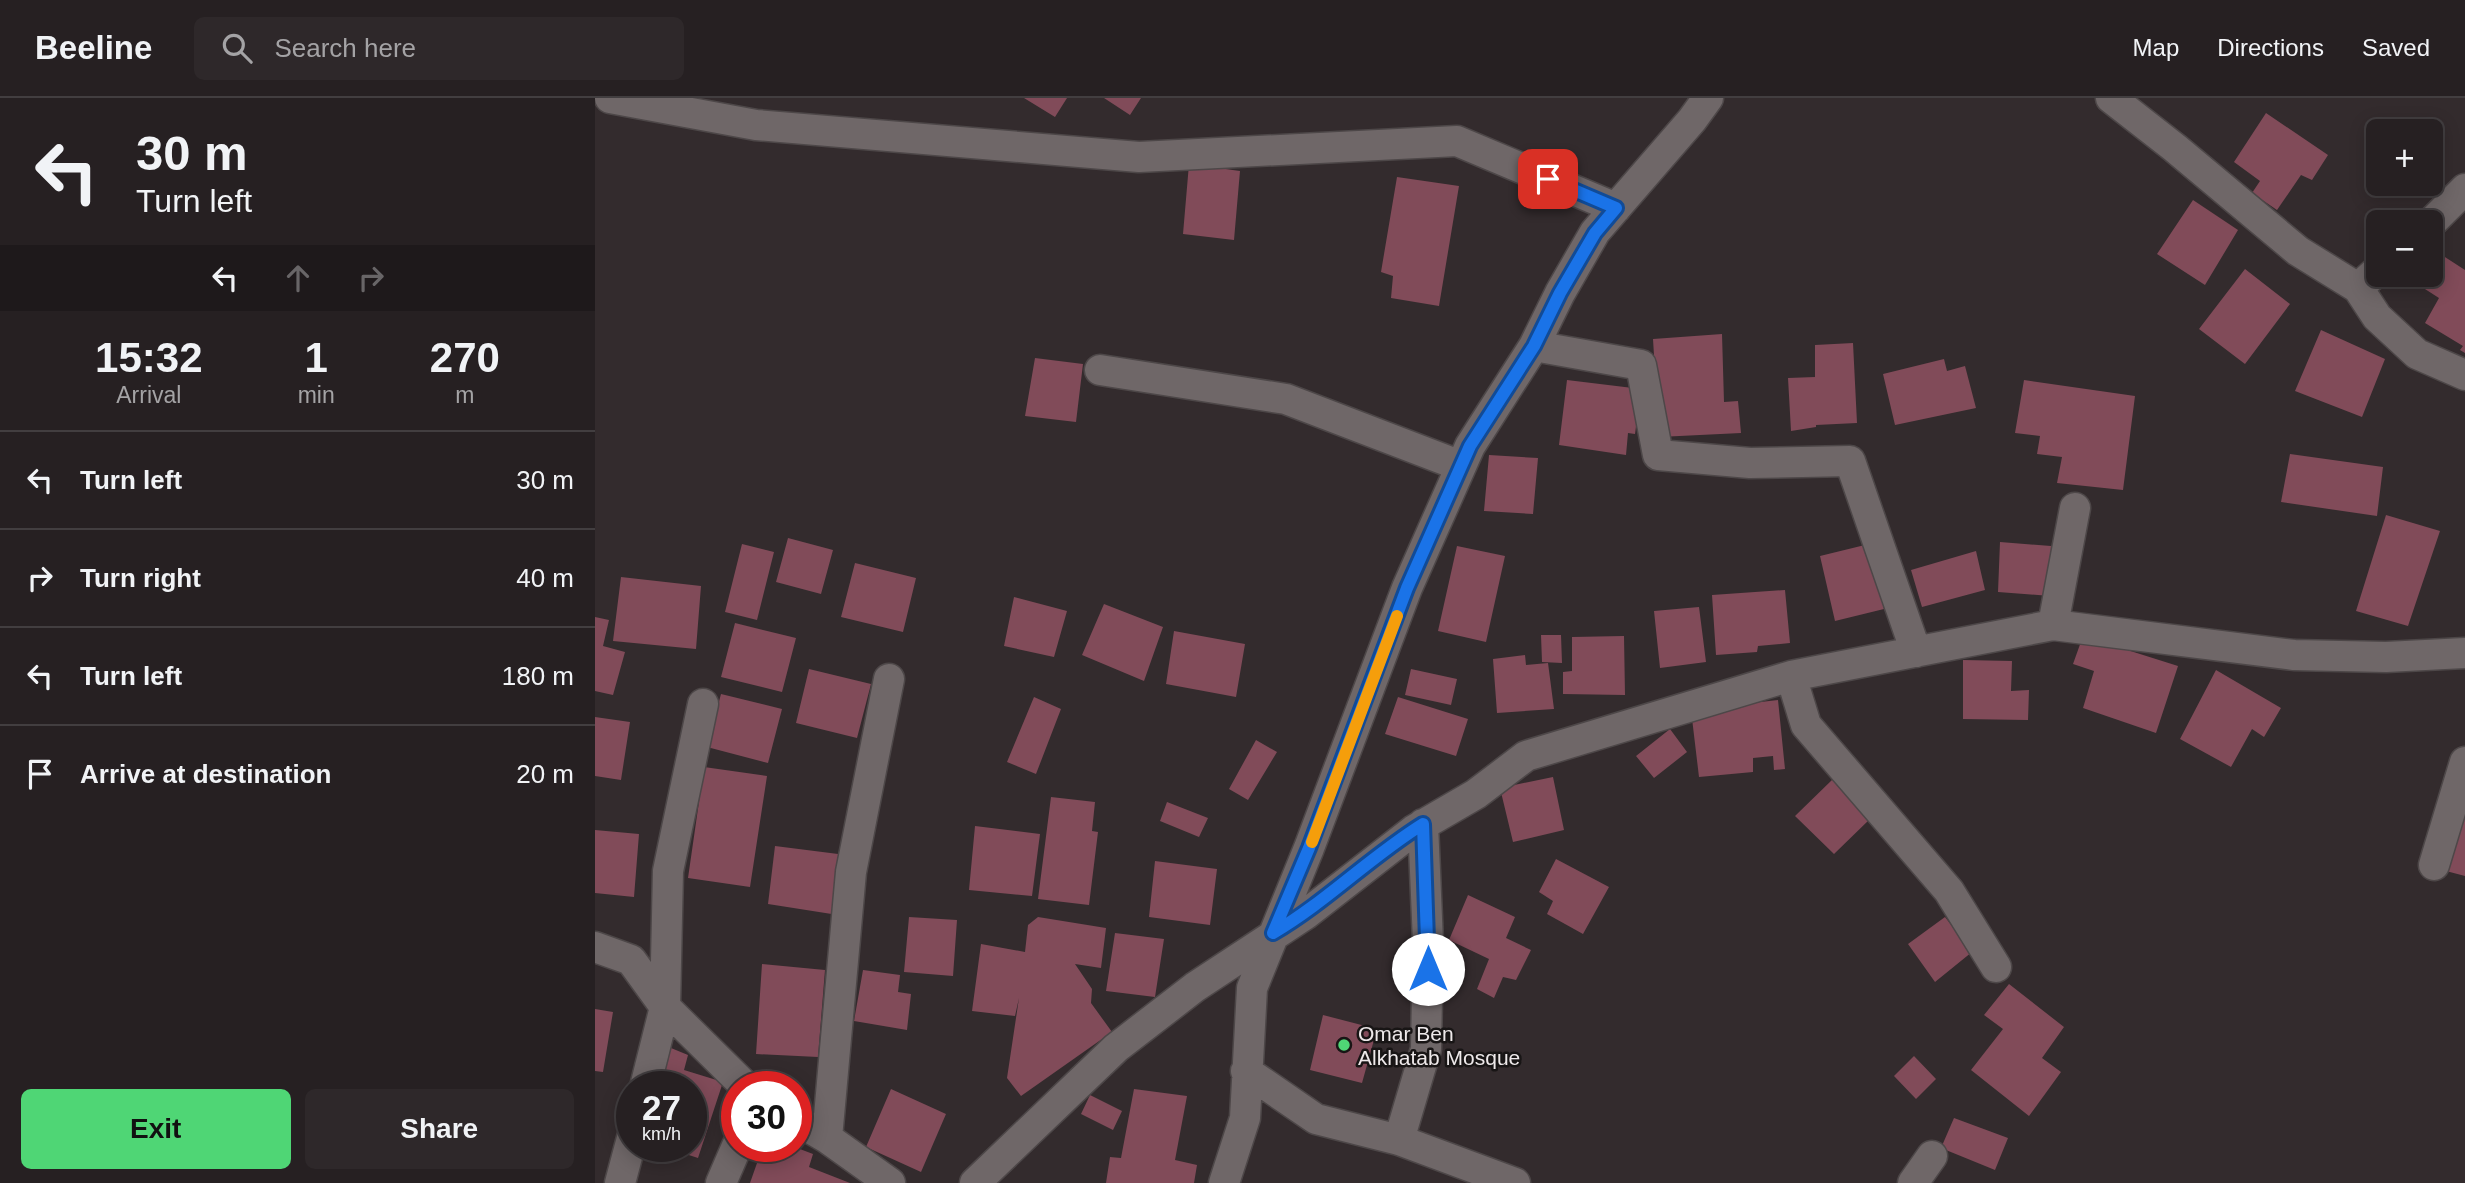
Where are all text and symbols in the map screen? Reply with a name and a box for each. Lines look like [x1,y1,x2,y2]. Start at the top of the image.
search box [194,17,684,80]
text: Beeline [35,29,152,66]
icon: search [218,29,256,67]
text: Search here [274,33,416,63]
text: Map [2133,34,2179,61]
text: Directions [2217,34,2324,61]
text: Saved [2362,34,2430,61]
map controls [2366,119,2443,287]
button: + [2366,119,2443,196]
icon: left [21,126,112,217]
text: 30 m [136,126,248,180]
pin [1518,149,1578,209]
icon: arrive [1529,160,1567,198]
text: Turn left [136,183,252,219]
button: − [2366,210,2443,287]
icon: left [206,259,244,297]
icon: ahead [279,259,317,297]
icon: right [352,259,390,297]
text: 15:32 [95,334,203,381]
text: 1 [304,334,328,381]
text: 270 [430,334,500,381]
text: Arrival [116,382,181,408]
text: min [298,382,335,408]
text: m [455,382,474,408]
icon: left [21,461,59,499]
text: Turn left [80,465,182,495]
text: 30 m [516,465,574,495]
icon: right [21,559,59,597]
text: Turn right [80,563,201,593]
text: 40 m [516,563,574,593]
icon: left [21,657,59,695]
text: Turn left [80,661,182,691]
text: 180 m [502,661,574,691]
icon: arrive [21,755,59,793]
text: Arrive at destination [80,759,331,789]
text: 20 m [516,759,574,789]
position arrow [1391,932,1465,1006]
place label: Omar Ben Alkhatab Mosque [1358,1022,1520,1069]
marker: Omar Ben Alkhatab Mosque [1336,1037,1352,1053]
speed limit sign: 30 [721,1071,812,1162]
text: 27 [642,1088,681,1127]
button: Exit [21,1089,291,1169]
button: Share [305,1089,574,1169]
text: km/h [642,1124,681,1144]

